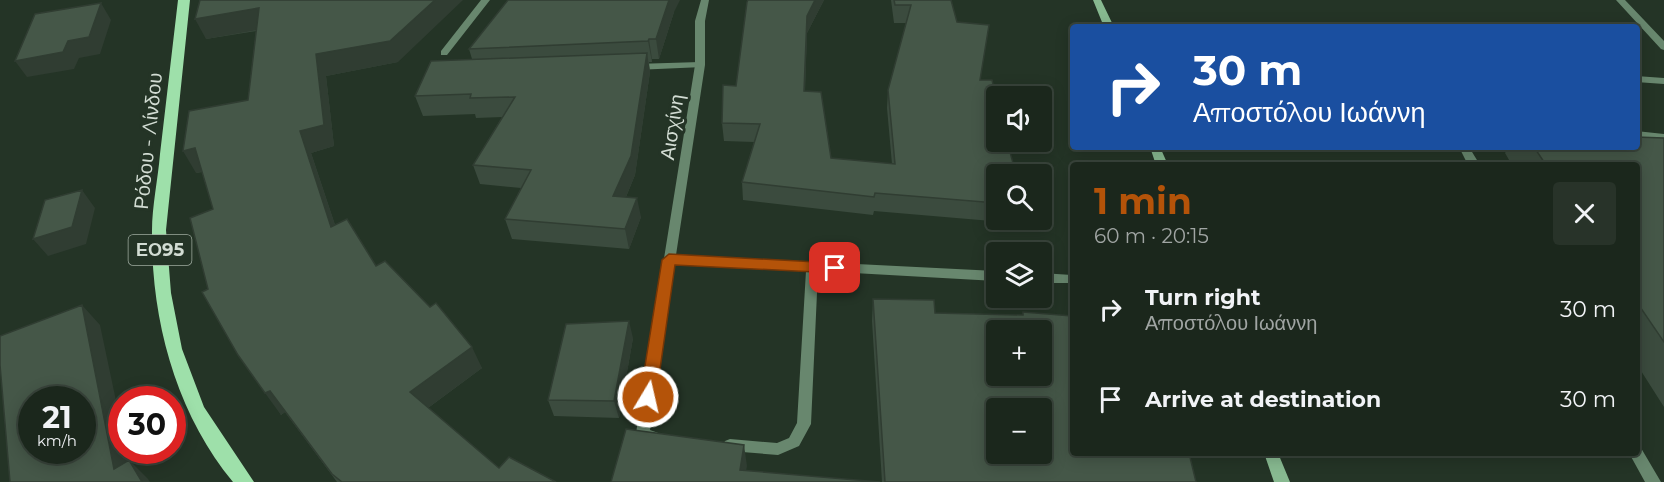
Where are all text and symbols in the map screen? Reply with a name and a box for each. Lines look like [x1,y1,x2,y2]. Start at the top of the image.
text: 30 m [1193,44,1302,96]
icon: right [1094,48,1172,126]
street label: Ρόδου - Λίνδου [129,71,167,211]
map controls [986,86,1052,464]
button: sound [986,86,1052,152]
street label: Αισχίνη [655,92,689,162]
text: Αποστόλου Ιωάννη [1193,96,1426,129]
button: search [986,164,1052,230]
text: 1 min [1094,179,1192,223]
button: close [1553,182,1616,245]
text: 60 m · 20:15 [1094,224,1209,248]
road number: ΕΟ95 [128,235,192,265]
pin [809,242,860,293]
button: layers [986,242,1052,308]
icon: arrive [818,251,851,284]
text: Turn right [1145,284,1260,311]
icon: right [1094,293,1127,326]
text: 30 m [1560,296,1616,323]
text: Αποστόλου Ιωάννη [1145,311,1317,335]
button: + [986,320,1052,386]
position arrow [616,365,680,429]
icon: arrive [1094,383,1127,416]
speed limit sign: 30 [108,386,186,464]
text: Arrive at destination [1145,386,1381,413]
text: 30 m [1560,386,1616,413]
button: − [986,398,1052,464]
text: 21 [42,399,72,436]
text: km/h [37,431,77,450]

